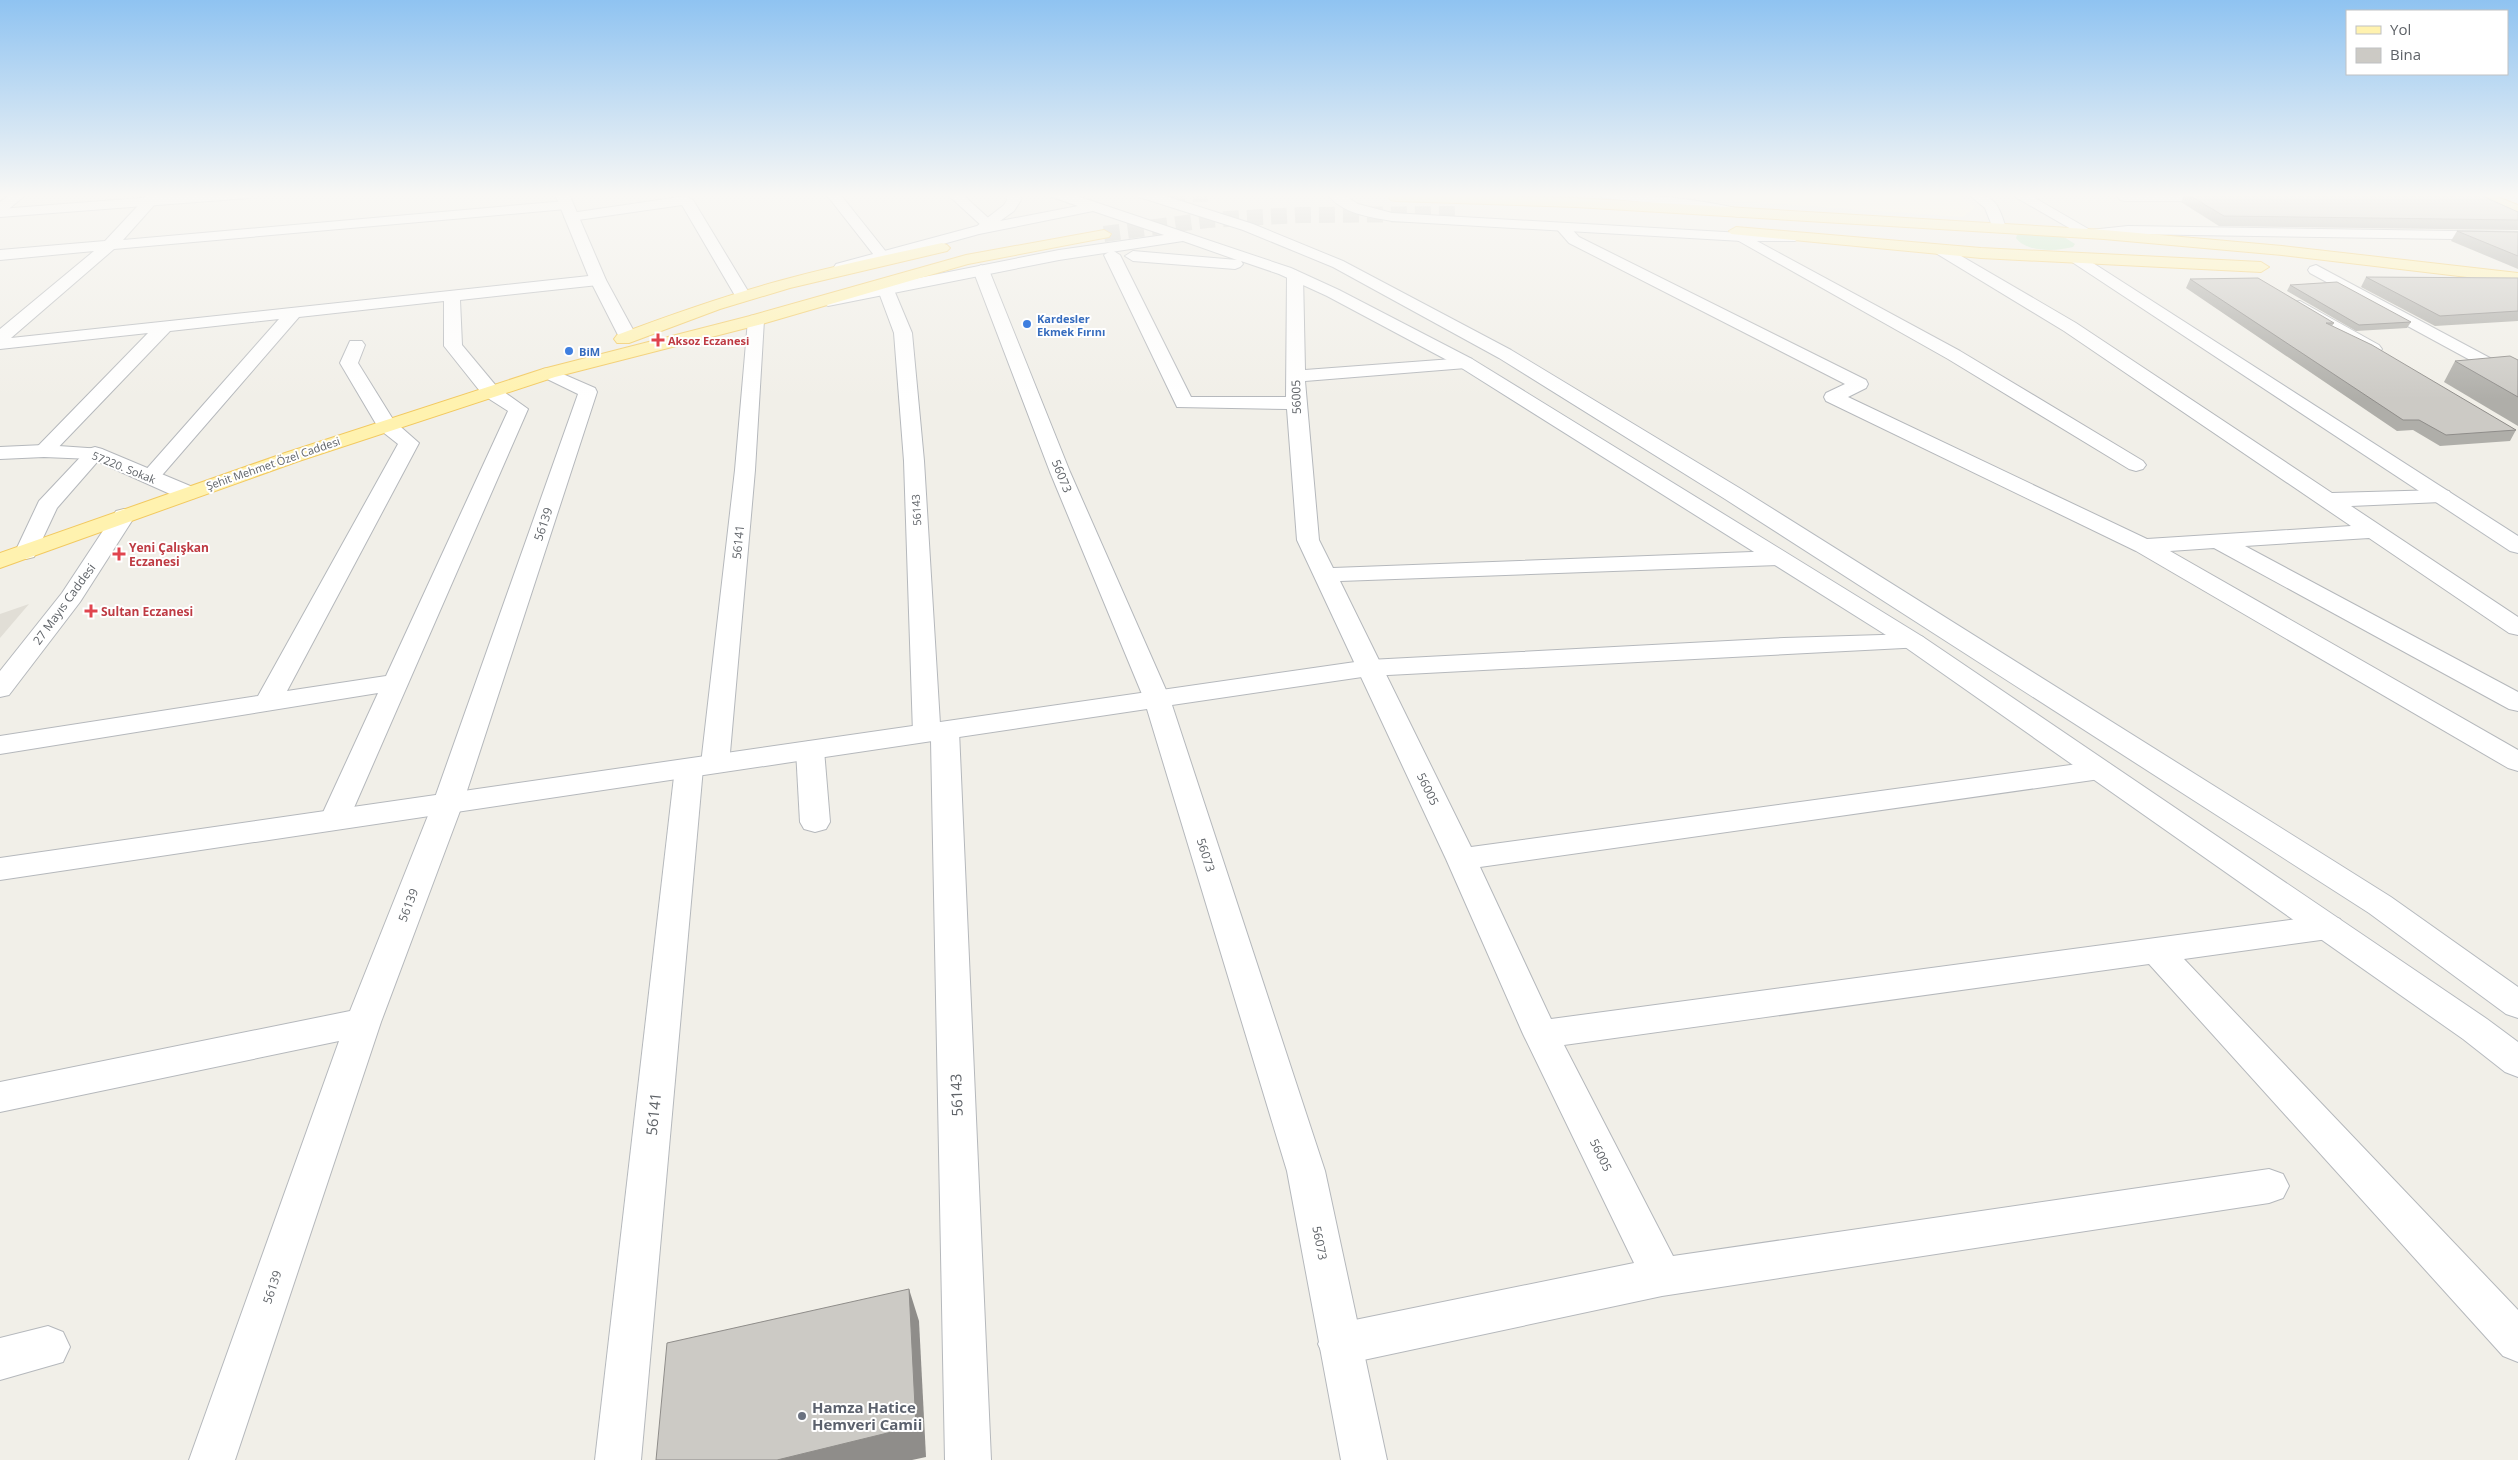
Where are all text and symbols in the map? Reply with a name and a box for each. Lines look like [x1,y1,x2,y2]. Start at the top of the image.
legend [2346,10,2508,75]
text: Yol [2390,19,2411,39]
text: Bina [2390,44,2421,64]
place label: Kardesler Ekmek Fırını [1037,311,1105,339]
marker: Kardesler Ekmek Fırını [1021,318,1033,330]
place label: Aksoz Eczanesi [668,333,749,348]
marker: Aksoz Eczanesi [652,334,664,346]
place label: BiM [579,344,600,359]
marker: BiM [563,345,575,357]
street label: 56005 [1287,379,1305,414]
street label: Şehit Mehmet Özel Caddesi [204,433,342,493]
street label: 57220. Sokak [90,447,158,487]
street label: 56073 [1048,457,1076,495]
street label: 56143 [908,494,924,526]
street label: 56139 [529,505,557,543]
street label: 56141 [728,524,748,560]
place label: Yeni Çalışkan Eczanesi [129,539,209,570]
marker: Yeni Çalışkan Eczanesi [113,548,125,560]
street label: 27 Mayıs Caddesi [29,560,99,648]
place label: Sultan Eczanesi [101,603,193,620]
marker: Sultan Eczanesi [85,605,97,617]
street label: 56005 [1413,770,1443,808]
street label: 56073 [1193,836,1219,874]
street label: 56139 [394,886,422,924]
street label: 56143 [945,1073,967,1117]
street label: 56141 [641,1092,665,1136]
street label: 56005 [1586,1136,1616,1174]
street label: 56073 [1308,1225,1332,1262]
street label: 56139 [258,1268,286,1306]
place label: Hamza Hatice Hemveri Camii [812,1397,922,1434]
marker: Hamza Hatice Hemveri Camii [796,1410,808,1422]

